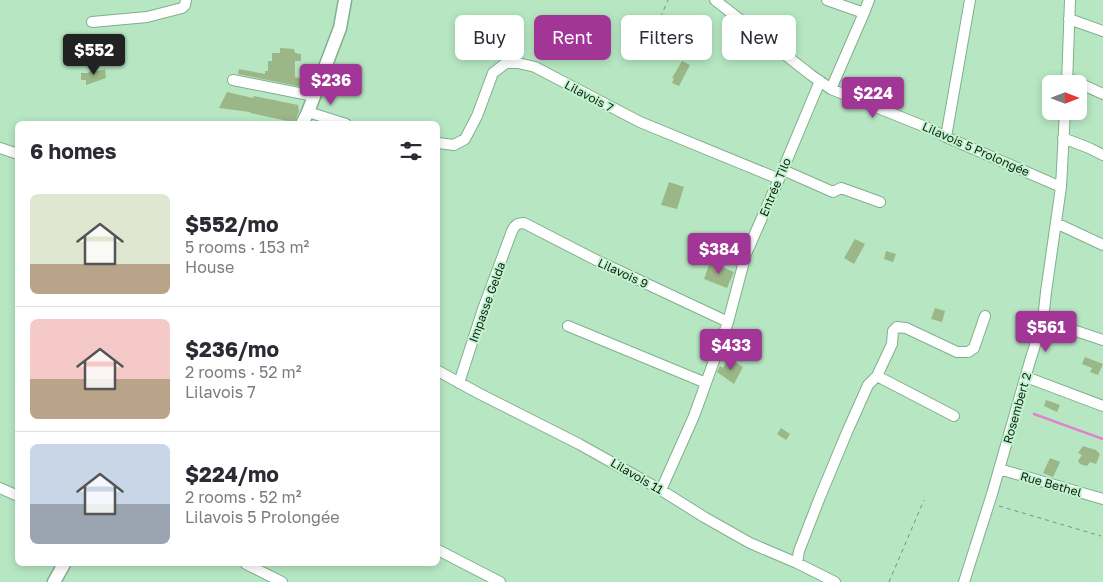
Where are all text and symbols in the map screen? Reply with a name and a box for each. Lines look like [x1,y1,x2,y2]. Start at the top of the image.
chip: Buy [455,15,524,60]
chip: Rent [534,15,611,60]
chip: Filters [621,15,712,60]
chip: New [722,15,796,60]
pin: $552 [64,34,124,76]
text: $552 [74,40,114,60]
pin: $236 [301,64,361,106]
text: $236 [311,70,351,90]
north arrow [1042,75,1088,120]
map controls [1042,75,1087,120]
pin: $224 [843,76,903,119]
street label: Lilavois 7 [562,77,616,115]
text: $224 [853,83,893,103]
street label: Lilavois 5 Prolongée [920,119,1032,179]
icon: filters [397,137,425,165]
text: 6 homes [30,138,116,164]
street label: Entrée Tilo [756,155,794,219]
text: $552/mo [185,211,279,237]
icon: home [70,214,130,274]
pin: $384 [689,232,749,275]
text: 5 rooms · 153 m² [185,237,309,257]
text: $384 [699,239,739,259]
street label: Lilavois 9 [595,255,651,291]
text: House [185,257,234,277]
street label: Impasse Gelda [465,260,509,344]
pin: $561 [1016,310,1076,353]
text: $561 [1027,317,1065,337]
pin: $433 [701,328,761,371]
text: $433 [711,335,751,355]
text: $236/mo [185,336,279,362]
icon: home [70,339,130,399]
text: 2 rooms · 52 m² [185,362,301,382]
street label: Rosembert 2 [1000,371,1034,445]
text: Lilavois 7 [185,382,256,402]
street label: Lilavois 11 [608,455,666,497]
text: $224/mo [185,461,279,487]
icon: home [70,464,130,524]
street label: Rue Bethel [1019,468,1084,500]
text: 2 rooms · 52 m² [185,487,301,507]
text: Lilavois 5 Prolongée [185,507,340,527]

